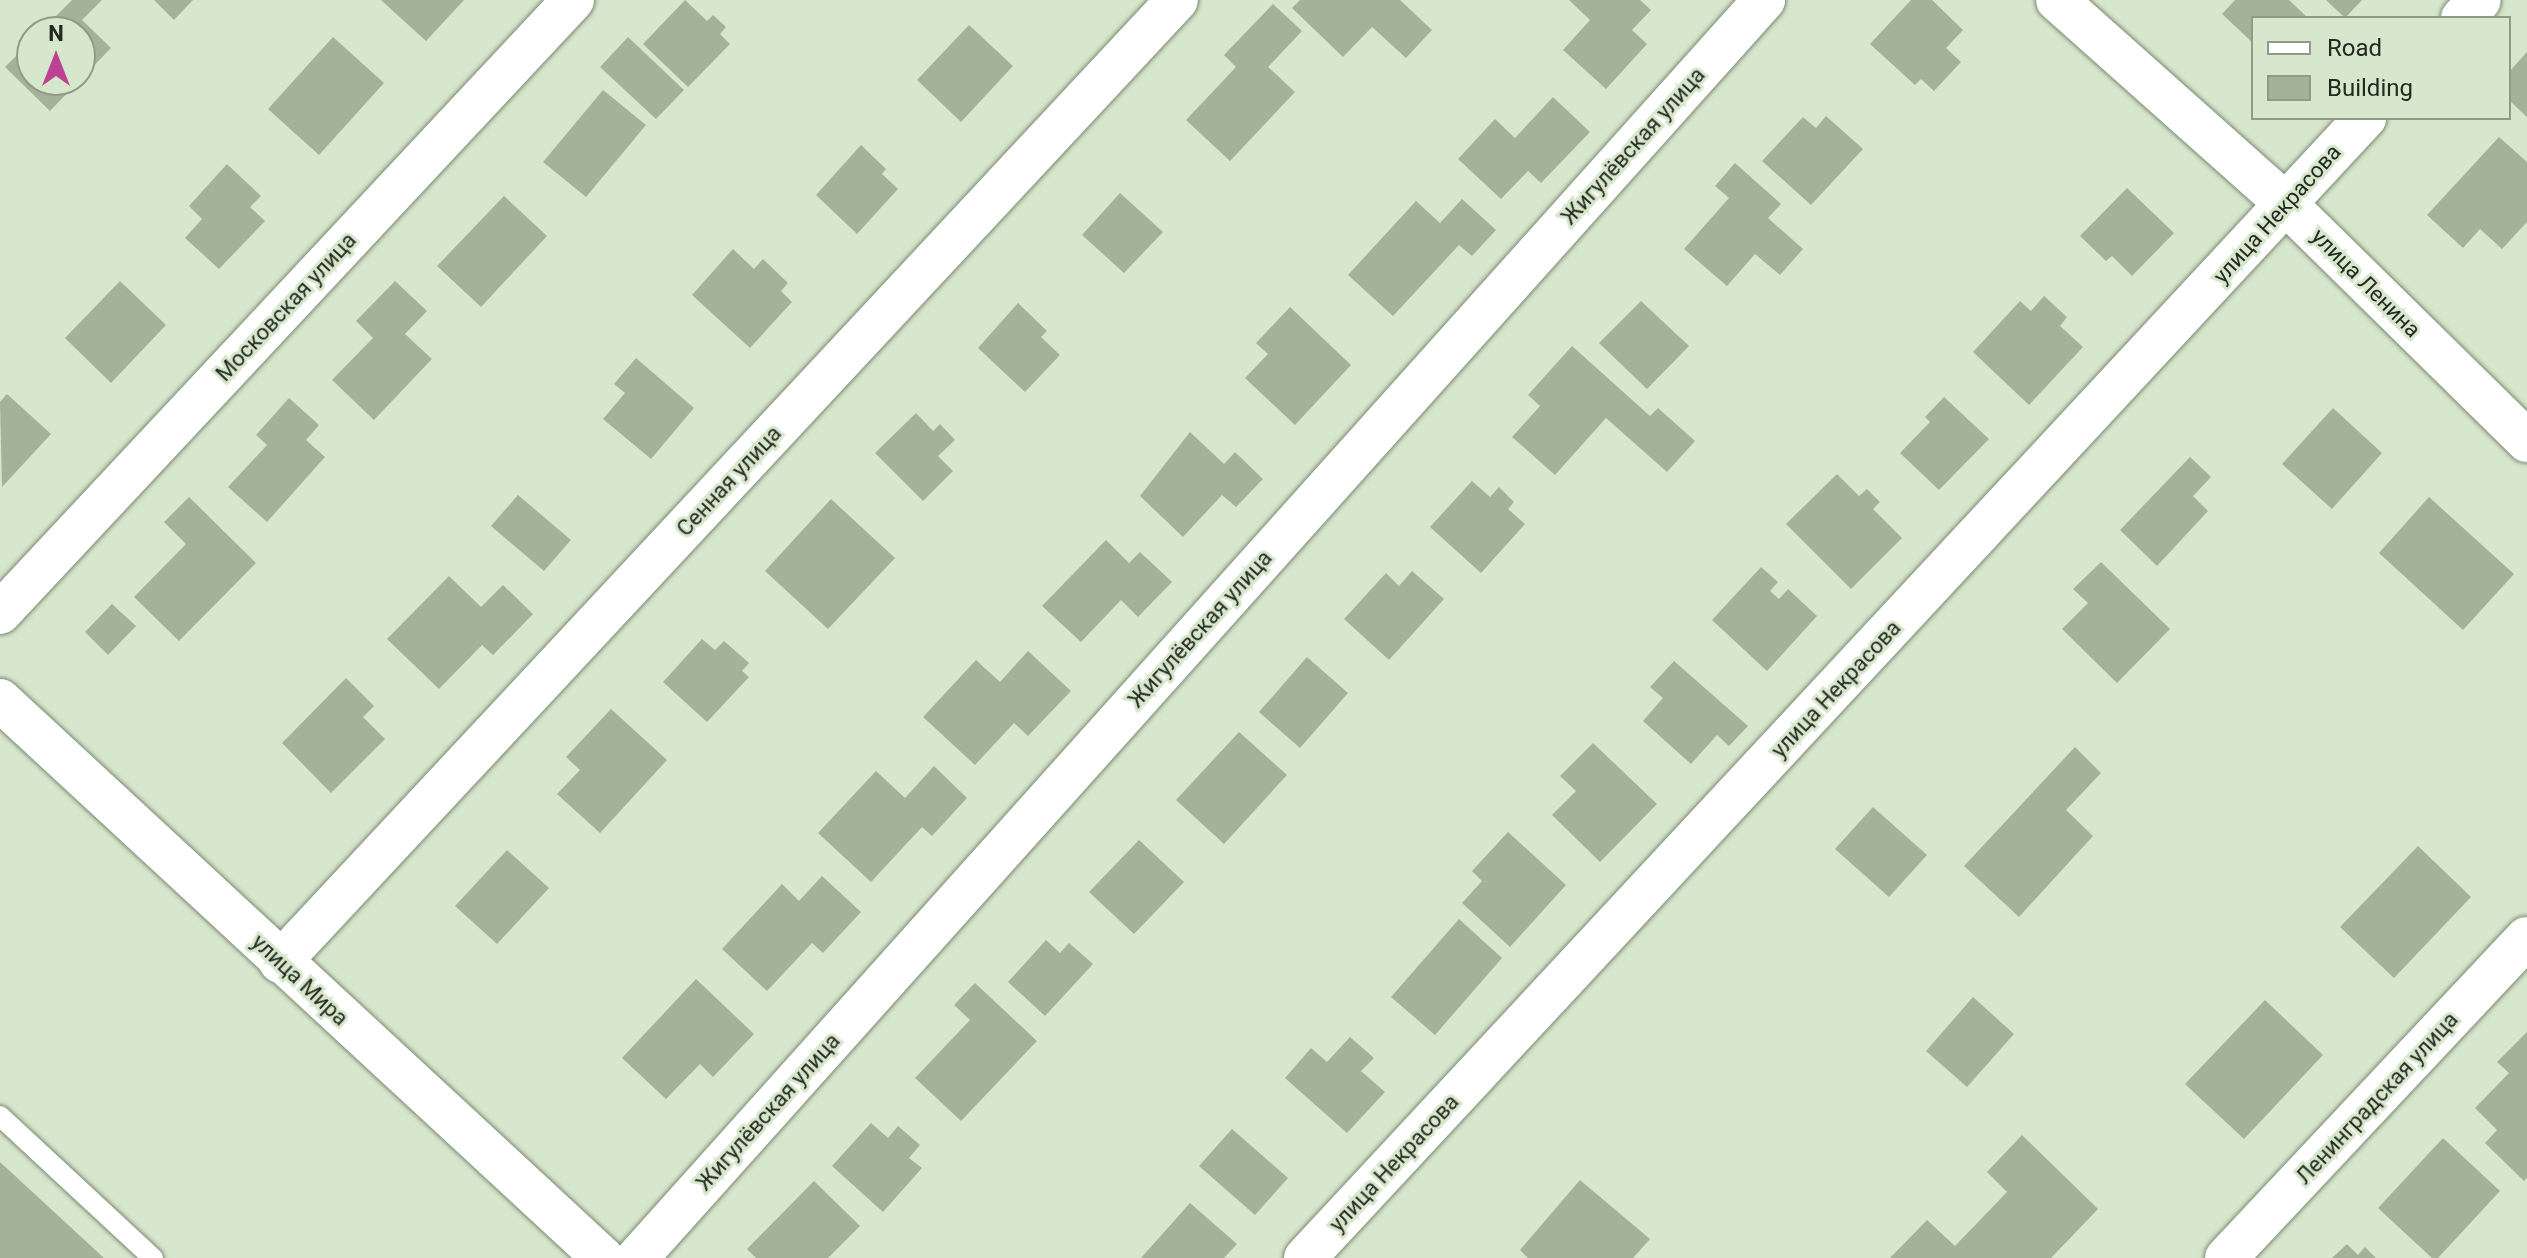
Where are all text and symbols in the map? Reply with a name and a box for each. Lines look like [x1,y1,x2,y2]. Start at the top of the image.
north arrow [16,16,96,96]
legend [2251,16,2511,120]
text: N [48,21,64,46]
text: Road [2327,34,2382,62]
street label: Жигулёвская улица [1556,62,1710,230]
text: Building [2327,74,2413,102]
street label: улица Некрасова [2208,139,2346,289]
street label: улица Ленина [2306,223,2426,343]
street label: Московская улица [210,227,362,387]
street label: Сенная улица [671,420,787,542]
street label: Жигулёвская улица [1123,545,1277,713]
street label: улица Некрасова [1766,615,1906,763]
street label: улица Мира [246,929,354,1031]
street label: Ленинградская улица [2290,1007,2464,1189]
street label: Жигулёвская улица [691,1028,845,1196]
street label: улица Некрасова [1324,1089,1464,1237]

